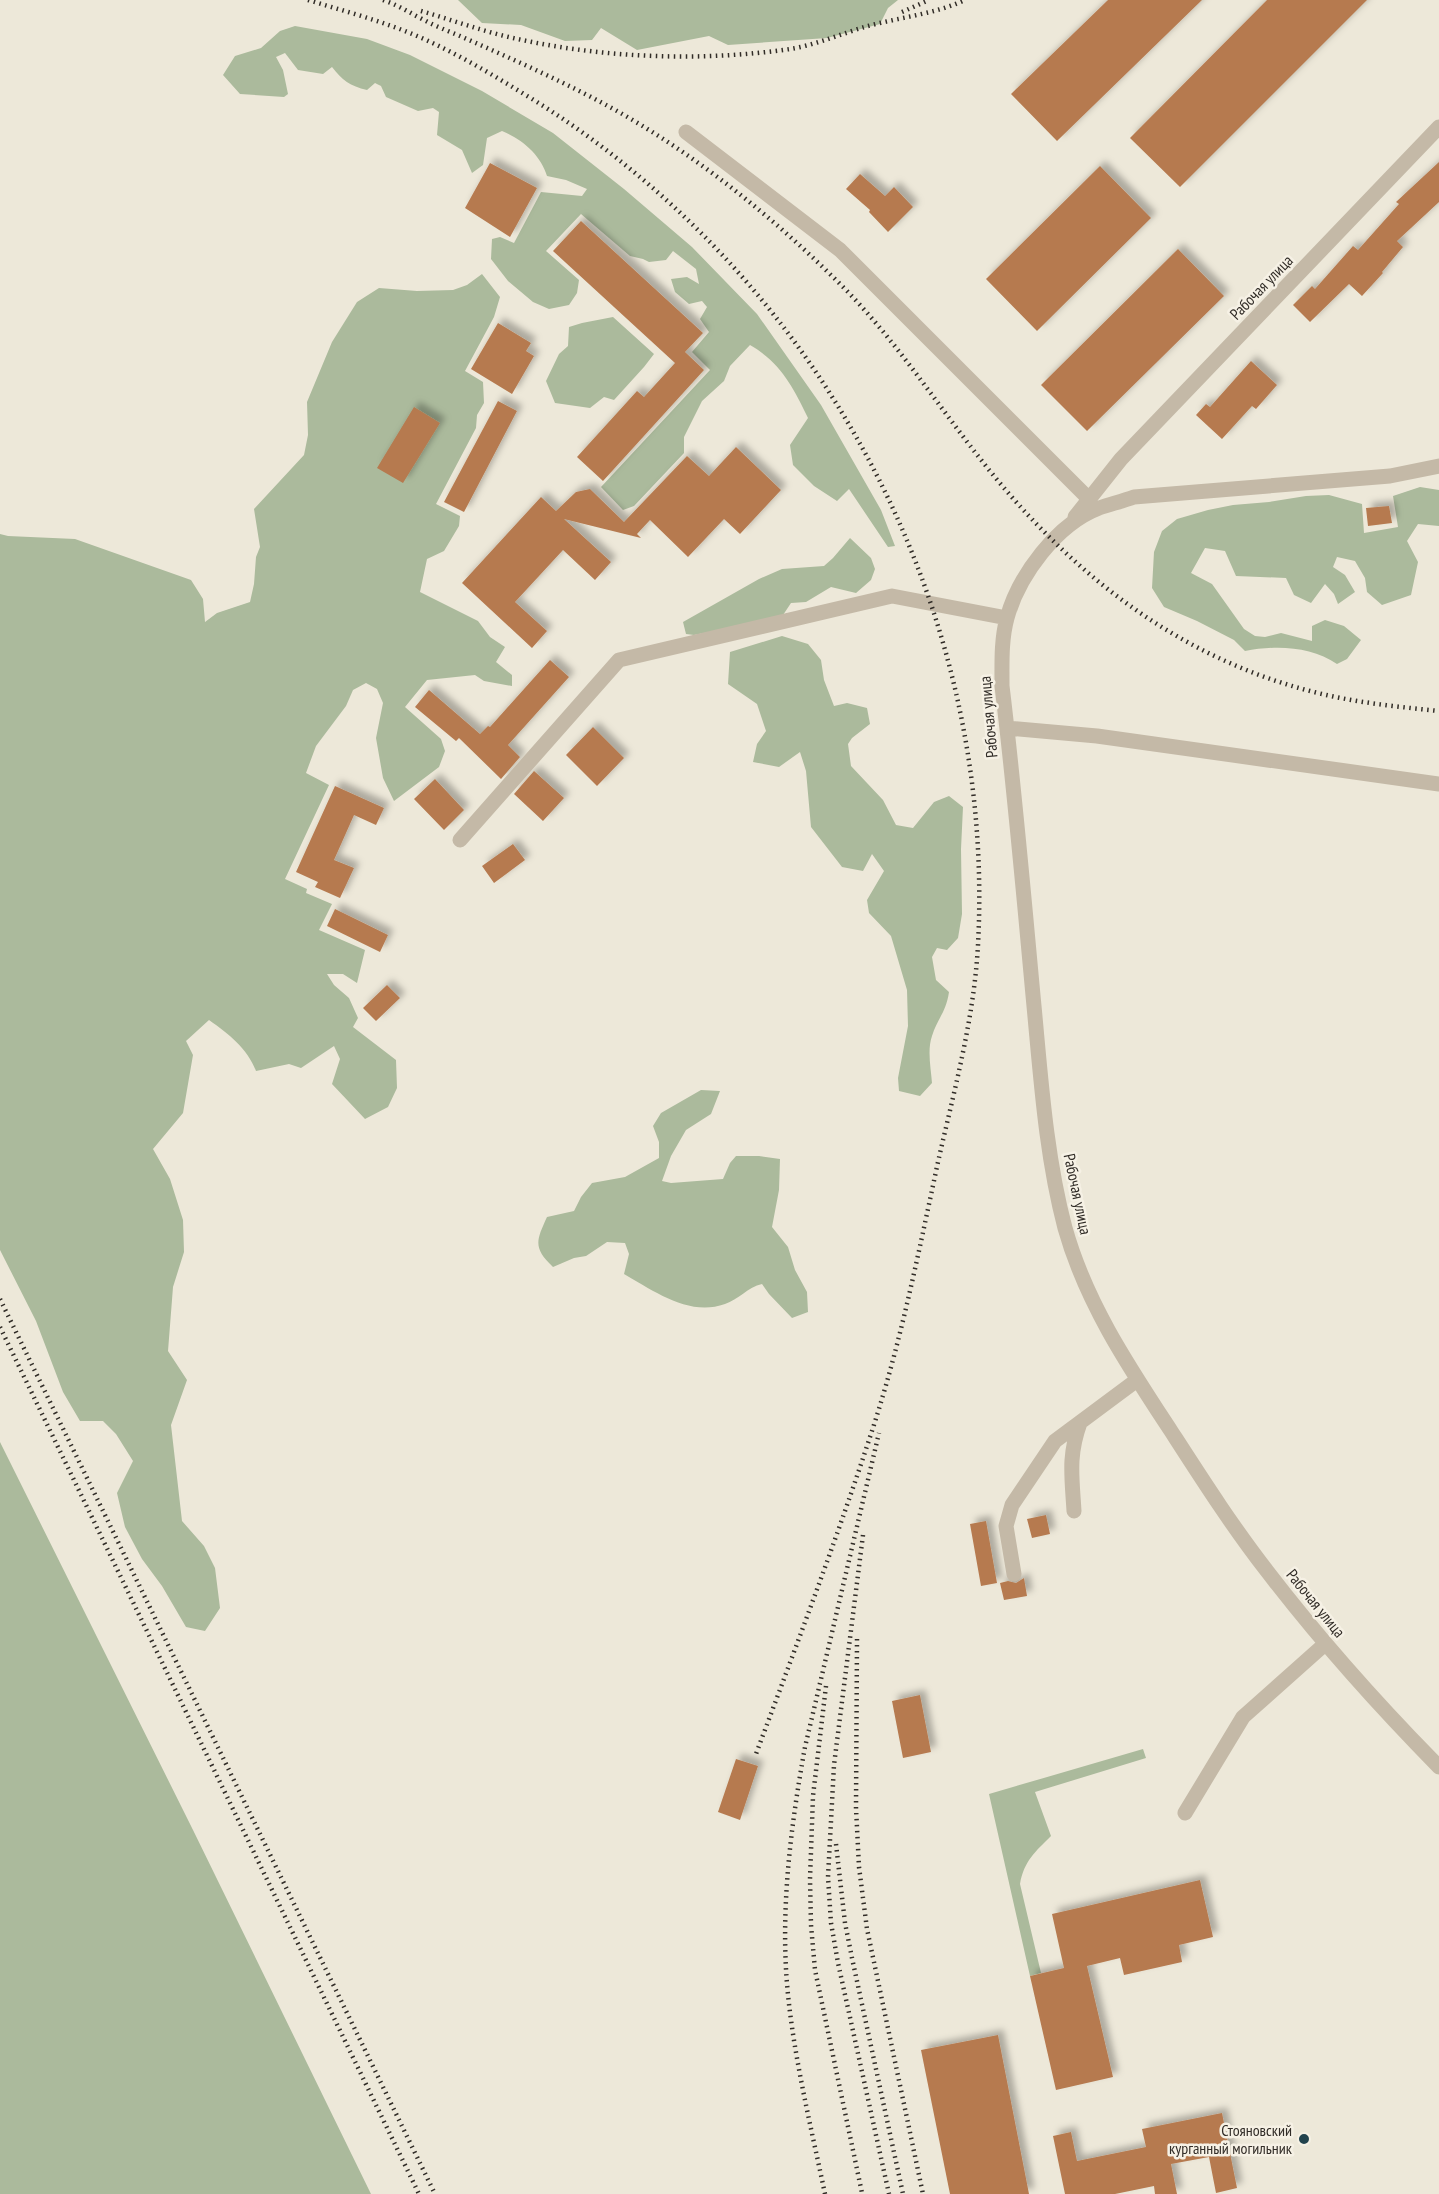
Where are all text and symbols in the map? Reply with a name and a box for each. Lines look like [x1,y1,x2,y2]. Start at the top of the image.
street label: Рабочая улица [1225,251,1297,323]
street label: Рабочая улица [974,675,1002,759]
street label: Рабочая улица [1060,1152,1096,1236]
street label: Рабочая улица [1282,1565,1350,1641]
place label: Стояновский курганный могильник [1169,2120,1293,2158]
marker: Стояновский курганный могильник [1297,2132,1311,2146]

